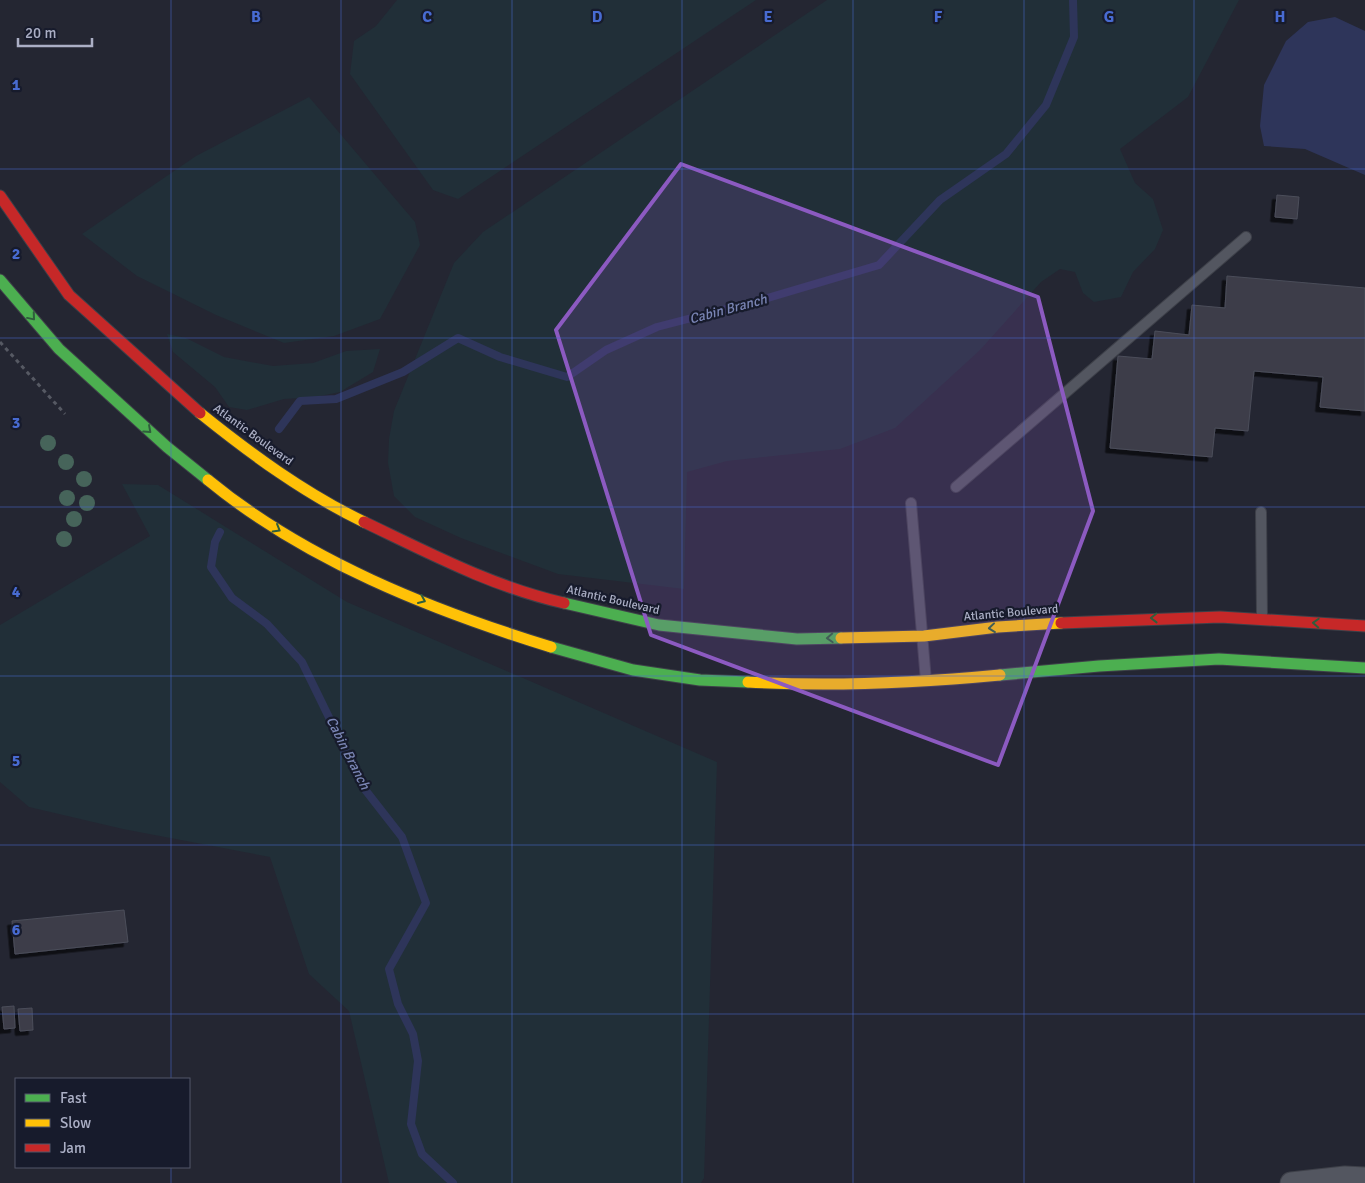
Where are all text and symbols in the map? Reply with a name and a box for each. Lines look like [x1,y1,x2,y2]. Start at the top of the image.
text: B [251,7,261,27]
text: C [422,7,432,27]
text: D [592,7,603,27]
text: E [763,7,773,27]
text: F [934,7,943,27]
text: G [1104,7,1114,27]
text: H [1275,7,1285,27]
scale bar [18,15,91,47]
text: 20 m [25,24,56,42]
text: 1 [12,75,21,95]
text: 2 [12,244,20,264]
water label: Cabin Branch [687,290,769,328]
one-way arrow [26,312,35,321]
street label: Atlantic Boulevard [210,401,296,469]
text: 3 [12,413,20,433]
one-way arrow [143,424,152,433]
one-way arrow [271,522,280,532]
text: 4 [12,582,21,602]
street label: Atlantic Boulevard [565,582,661,618]
one-way arrow [417,594,426,605]
street label: Atlantic Boulevard [963,601,1059,625]
one-way arrow [1150,613,1158,623]
one-way arrow [1312,617,1320,628]
one-way arrow [988,622,996,633]
one-way arrow [826,632,834,643]
water label: Cabin Branch [322,714,374,793]
text: 5 [12,751,20,771]
text: 6 [12,920,21,940]
legend [15,1078,190,1168]
text: Fast [60,1089,87,1107]
text: Slow [60,1114,91,1132]
text: Jam [60,1139,86,1157]

